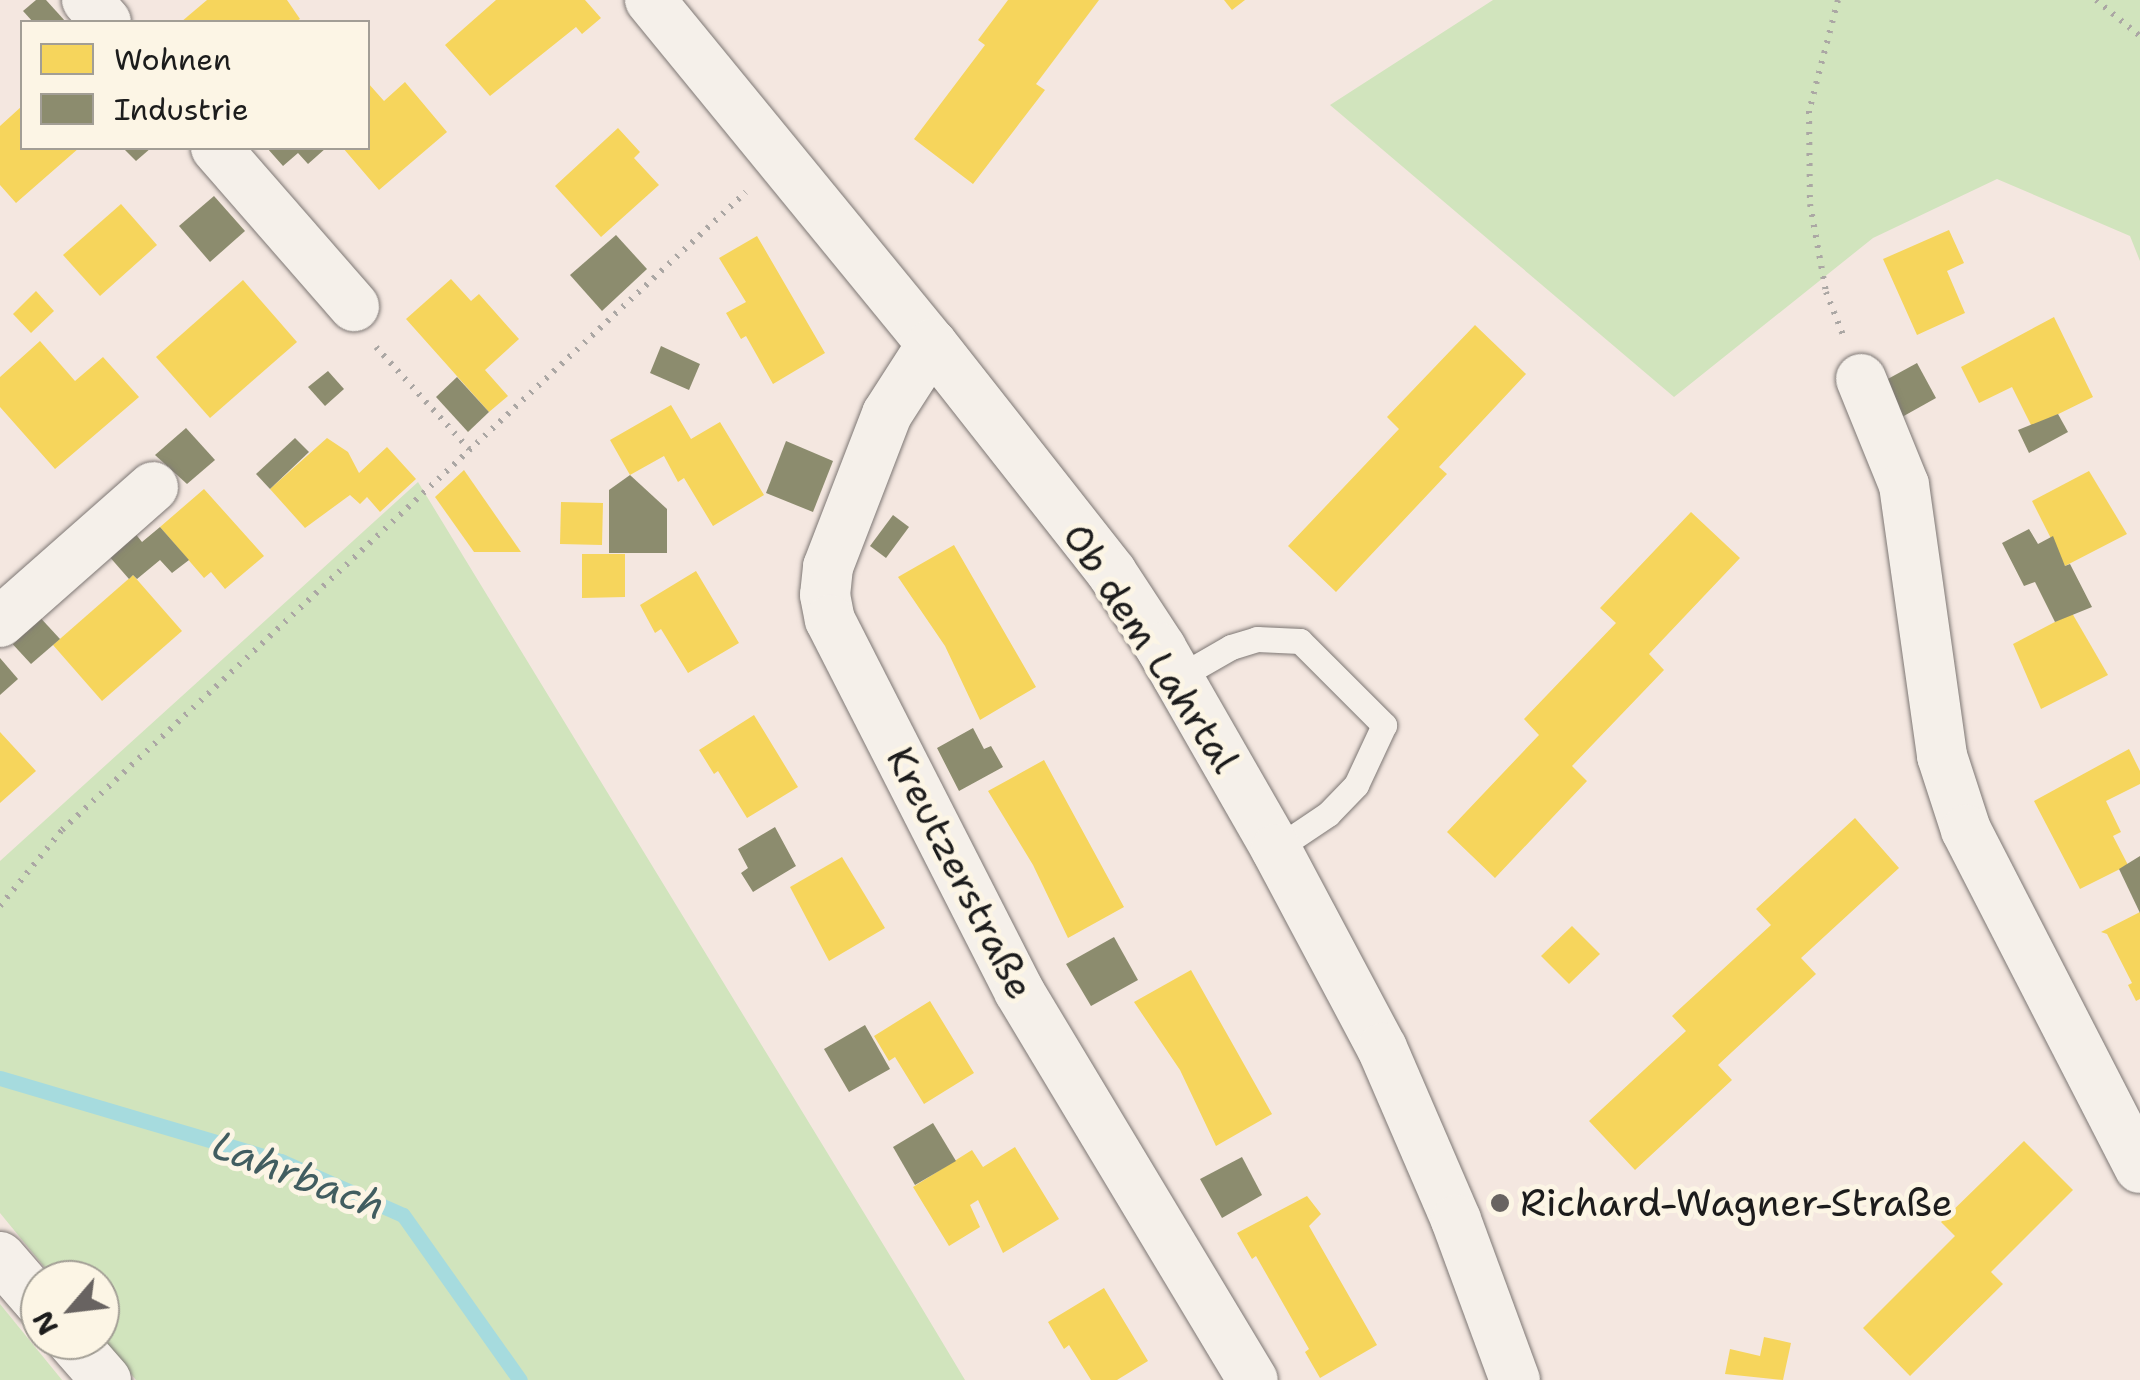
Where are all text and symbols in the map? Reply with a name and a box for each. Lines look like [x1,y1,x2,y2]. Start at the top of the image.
legend [20,20,370,150]
text: Wohnen [114,39,231,80]
text: Industrie [114,89,249,130]
street label: Ob dem Lahrtal [1054,515,1248,781]
street label: Kreutzerstraße [877,739,1043,1007]
water label: Lahrbach [206,1120,392,1230]
place label: Richard-Wagner-Straße [1520,1180,1953,1226]
marker: Richard-Wagner-Straße [1489,1192,1511,1214]
north arrow [20,1260,120,1360]
text: N [23,1304,67,1342]

